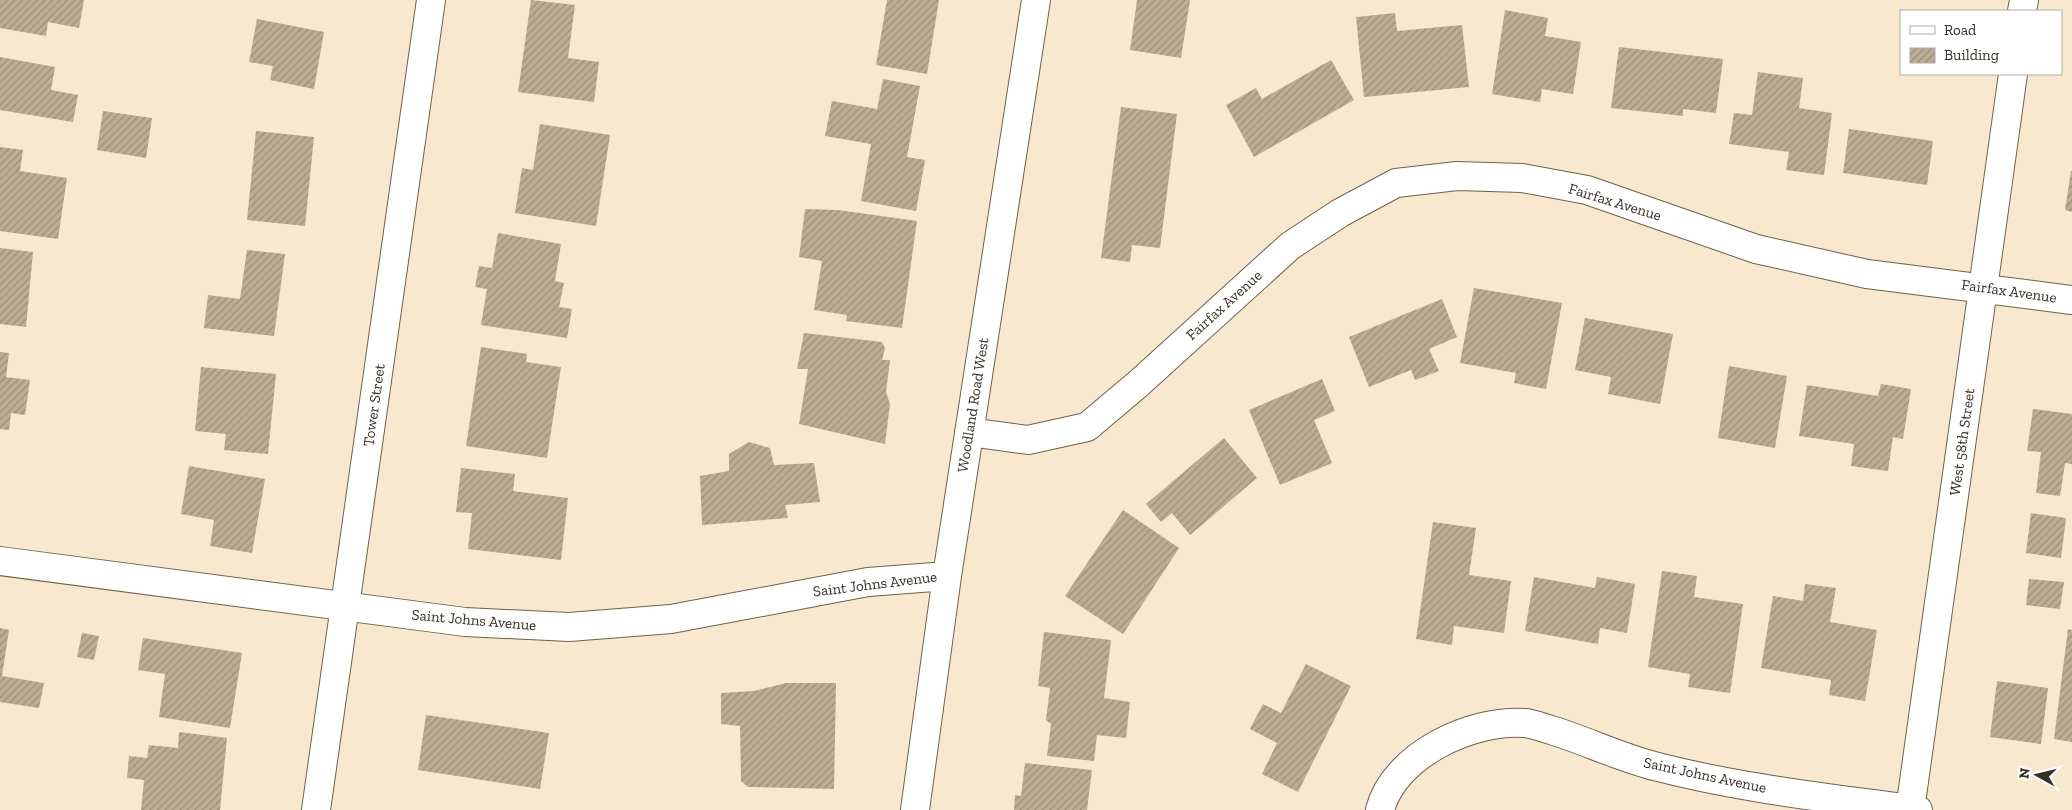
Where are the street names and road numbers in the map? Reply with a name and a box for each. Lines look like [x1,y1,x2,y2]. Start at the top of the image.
street label: Fairfax Avenue [1566,179,1664,225]
street label: Fairfax Avenue [1182,266,1266,344]
street label: Fairfax Avenue [1960,275,2058,307]
street label: Woodland Road West [953,336,993,474]
street label: Tower Street [359,362,389,447]
street label: West 58th Street [1946,387,1979,497]
street label: Saint Johns Avenue [812,567,938,601]
street label: Saint Johns Avenue [411,606,537,634]
street label: Saint Johns Avenue [1642,753,1768,797]

